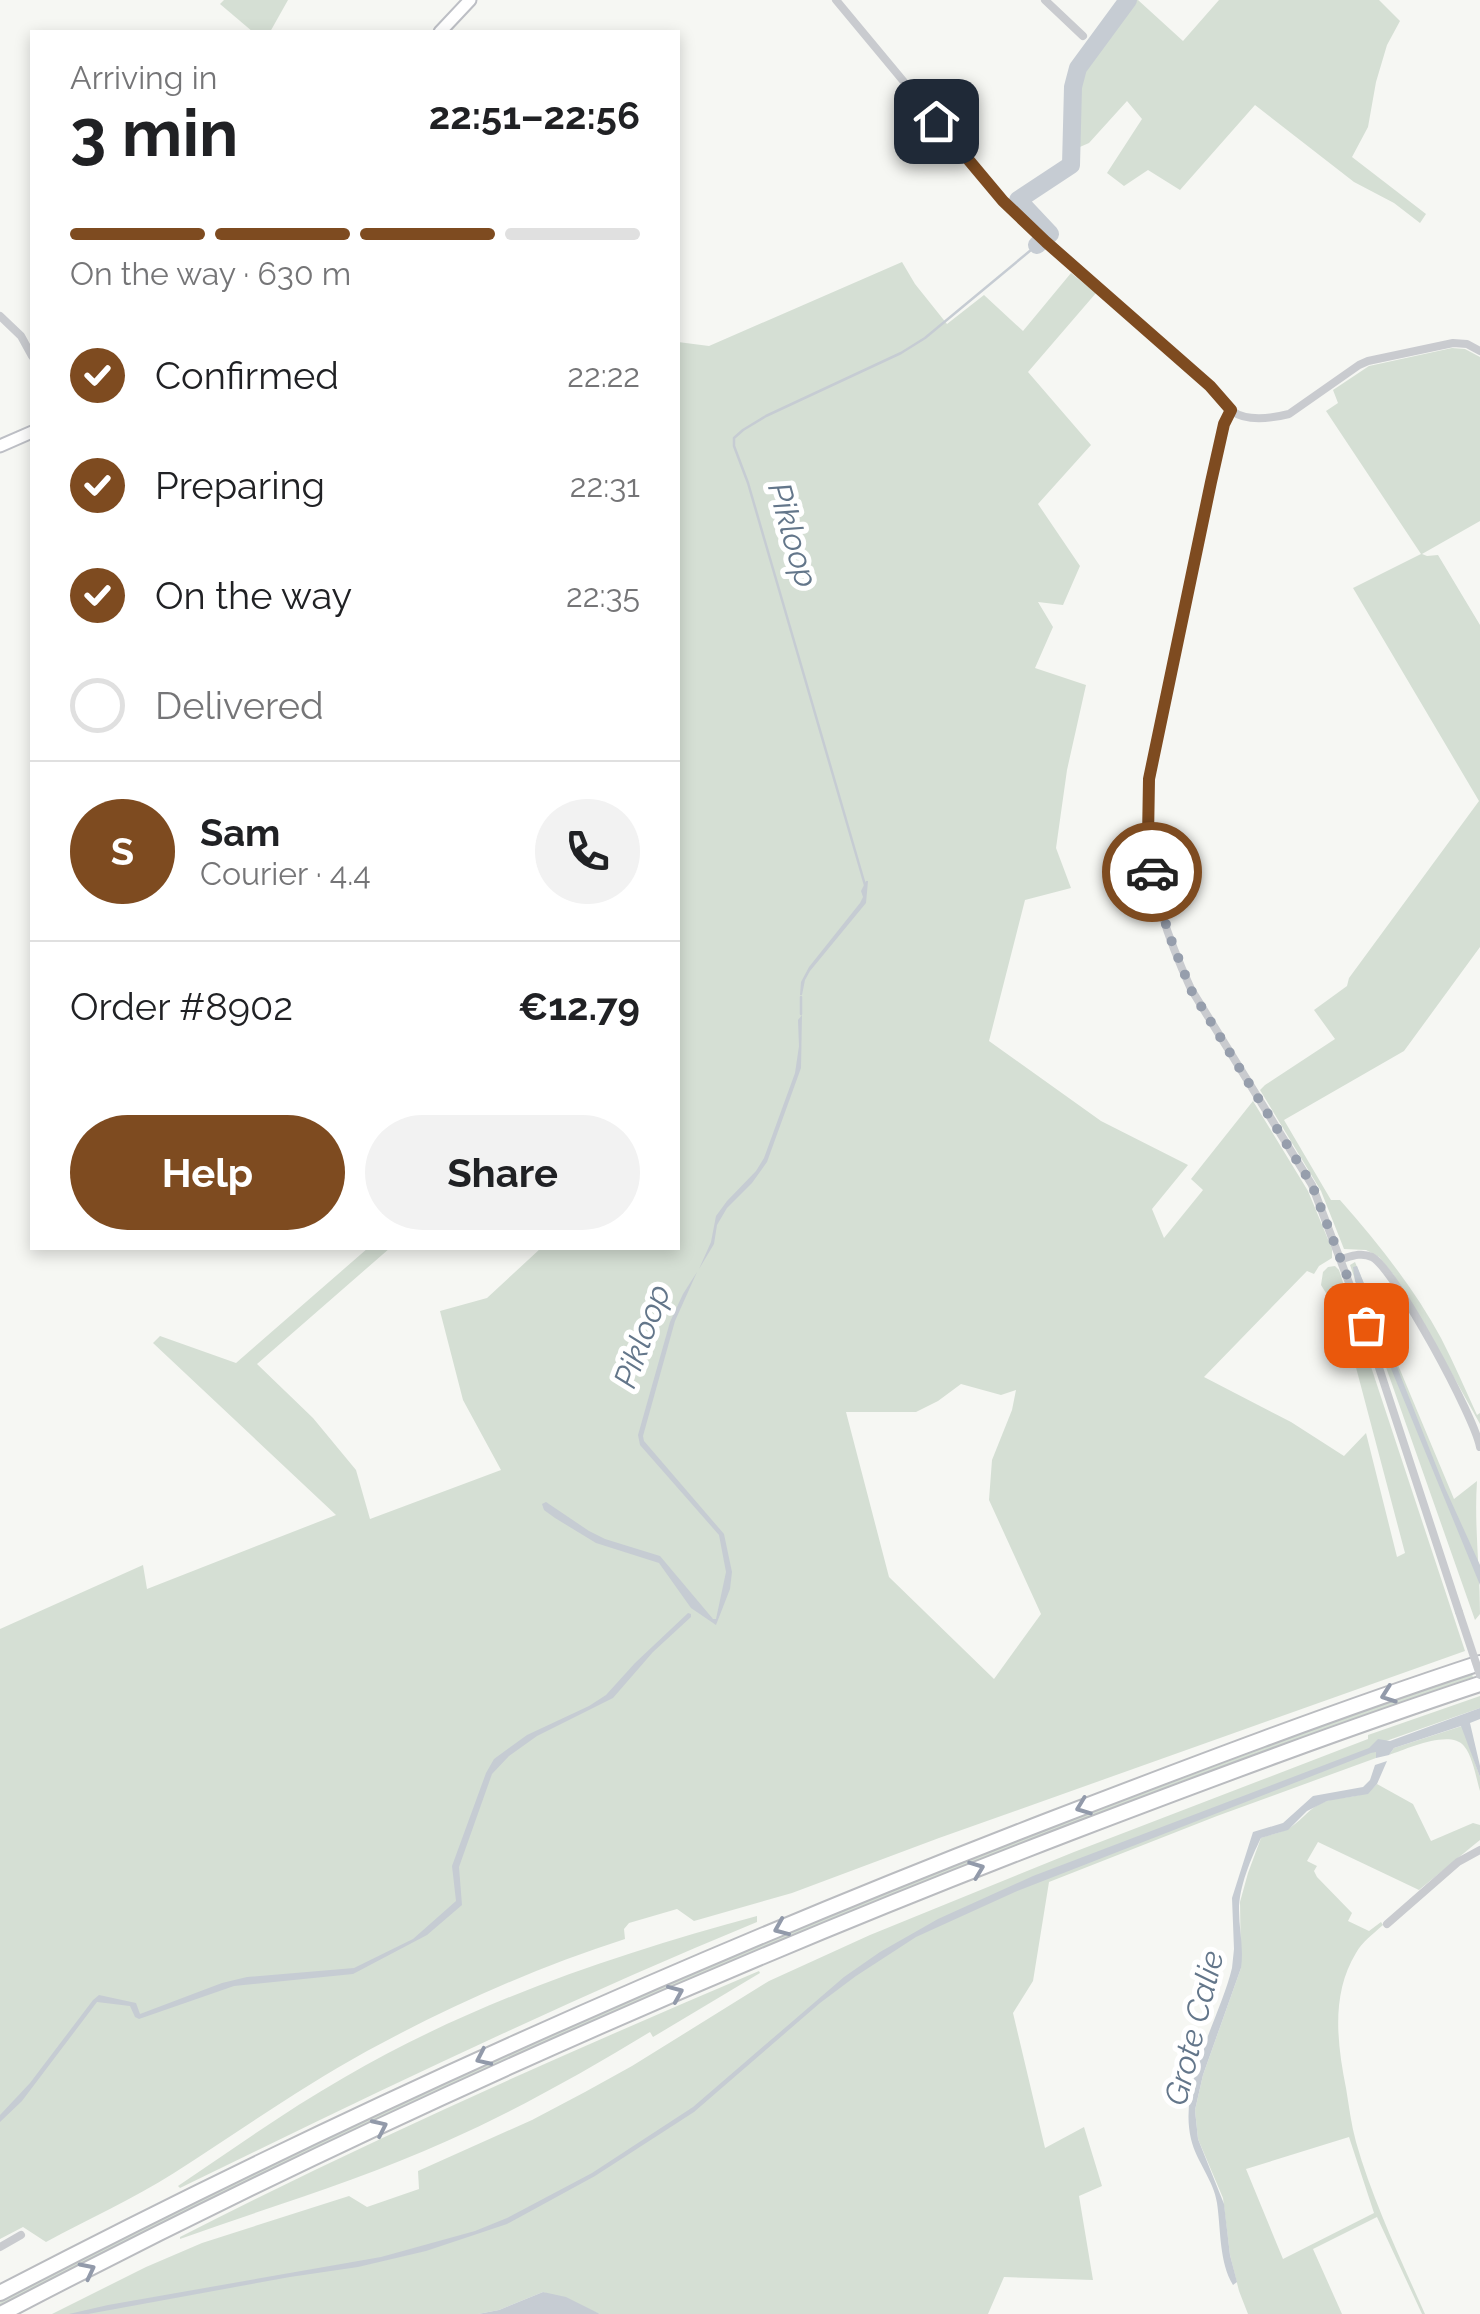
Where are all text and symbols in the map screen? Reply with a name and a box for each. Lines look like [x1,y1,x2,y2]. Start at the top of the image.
text: Arriving in [70,59,217,96]
pin [894,79,979,164]
text: 22:51–22:56 [429,93,640,138]
icon: home [909,94,964,149]
text: 3 min [70,95,238,171]
text: On the way · 630 m [70,255,351,292]
icon: check [70,348,125,403]
text: Confirmed [155,353,339,398]
text: 22:22 [567,357,640,394]
icon: check [70,458,125,513]
text: Preparing [155,463,325,508]
text: 22:31 [570,467,640,504]
water label: Pikloop [761,478,826,591]
icon: check [70,568,125,623]
text: On the way [155,573,352,618]
text: 22:35 [566,577,640,614]
text: Delivered [155,683,324,728]
button: phone [535,799,640,904]
text: Sam [200,810,280,855]
courier [1102,822,1202,922]
text: S [111,829,134,874]
icon: car [1125,845,1180,900]
text: Courier · 4.4 [200,855,371,892]
text: Order #8902 [70,984,293,1029]
text: €12.79 [518,984,640,1029]
button: Help [70,1115,345,1230]
button: Share [365,1115,640,1230]
water label: Pikloop [606,1279,677,1392]
pin [1324,1283,1409,1368]
icon: bag [1339,1298,1394,1353]
one-way arrow [1380,1683,1397,1704]
one-way arrow [1075,1795,1093,1815]
one-way arrow [967,1860,984,1881]
one-way arrow [773,1916,791,1936]
water label: Grote Calie [1156,1947,1231,2109]
one-way arrow [666,1985,684,2005]
one-way arrow [475,2045,493,2065]
one-way arrow [370,2119,388,2139]
one-way arrow [78,2262,96,2282]

